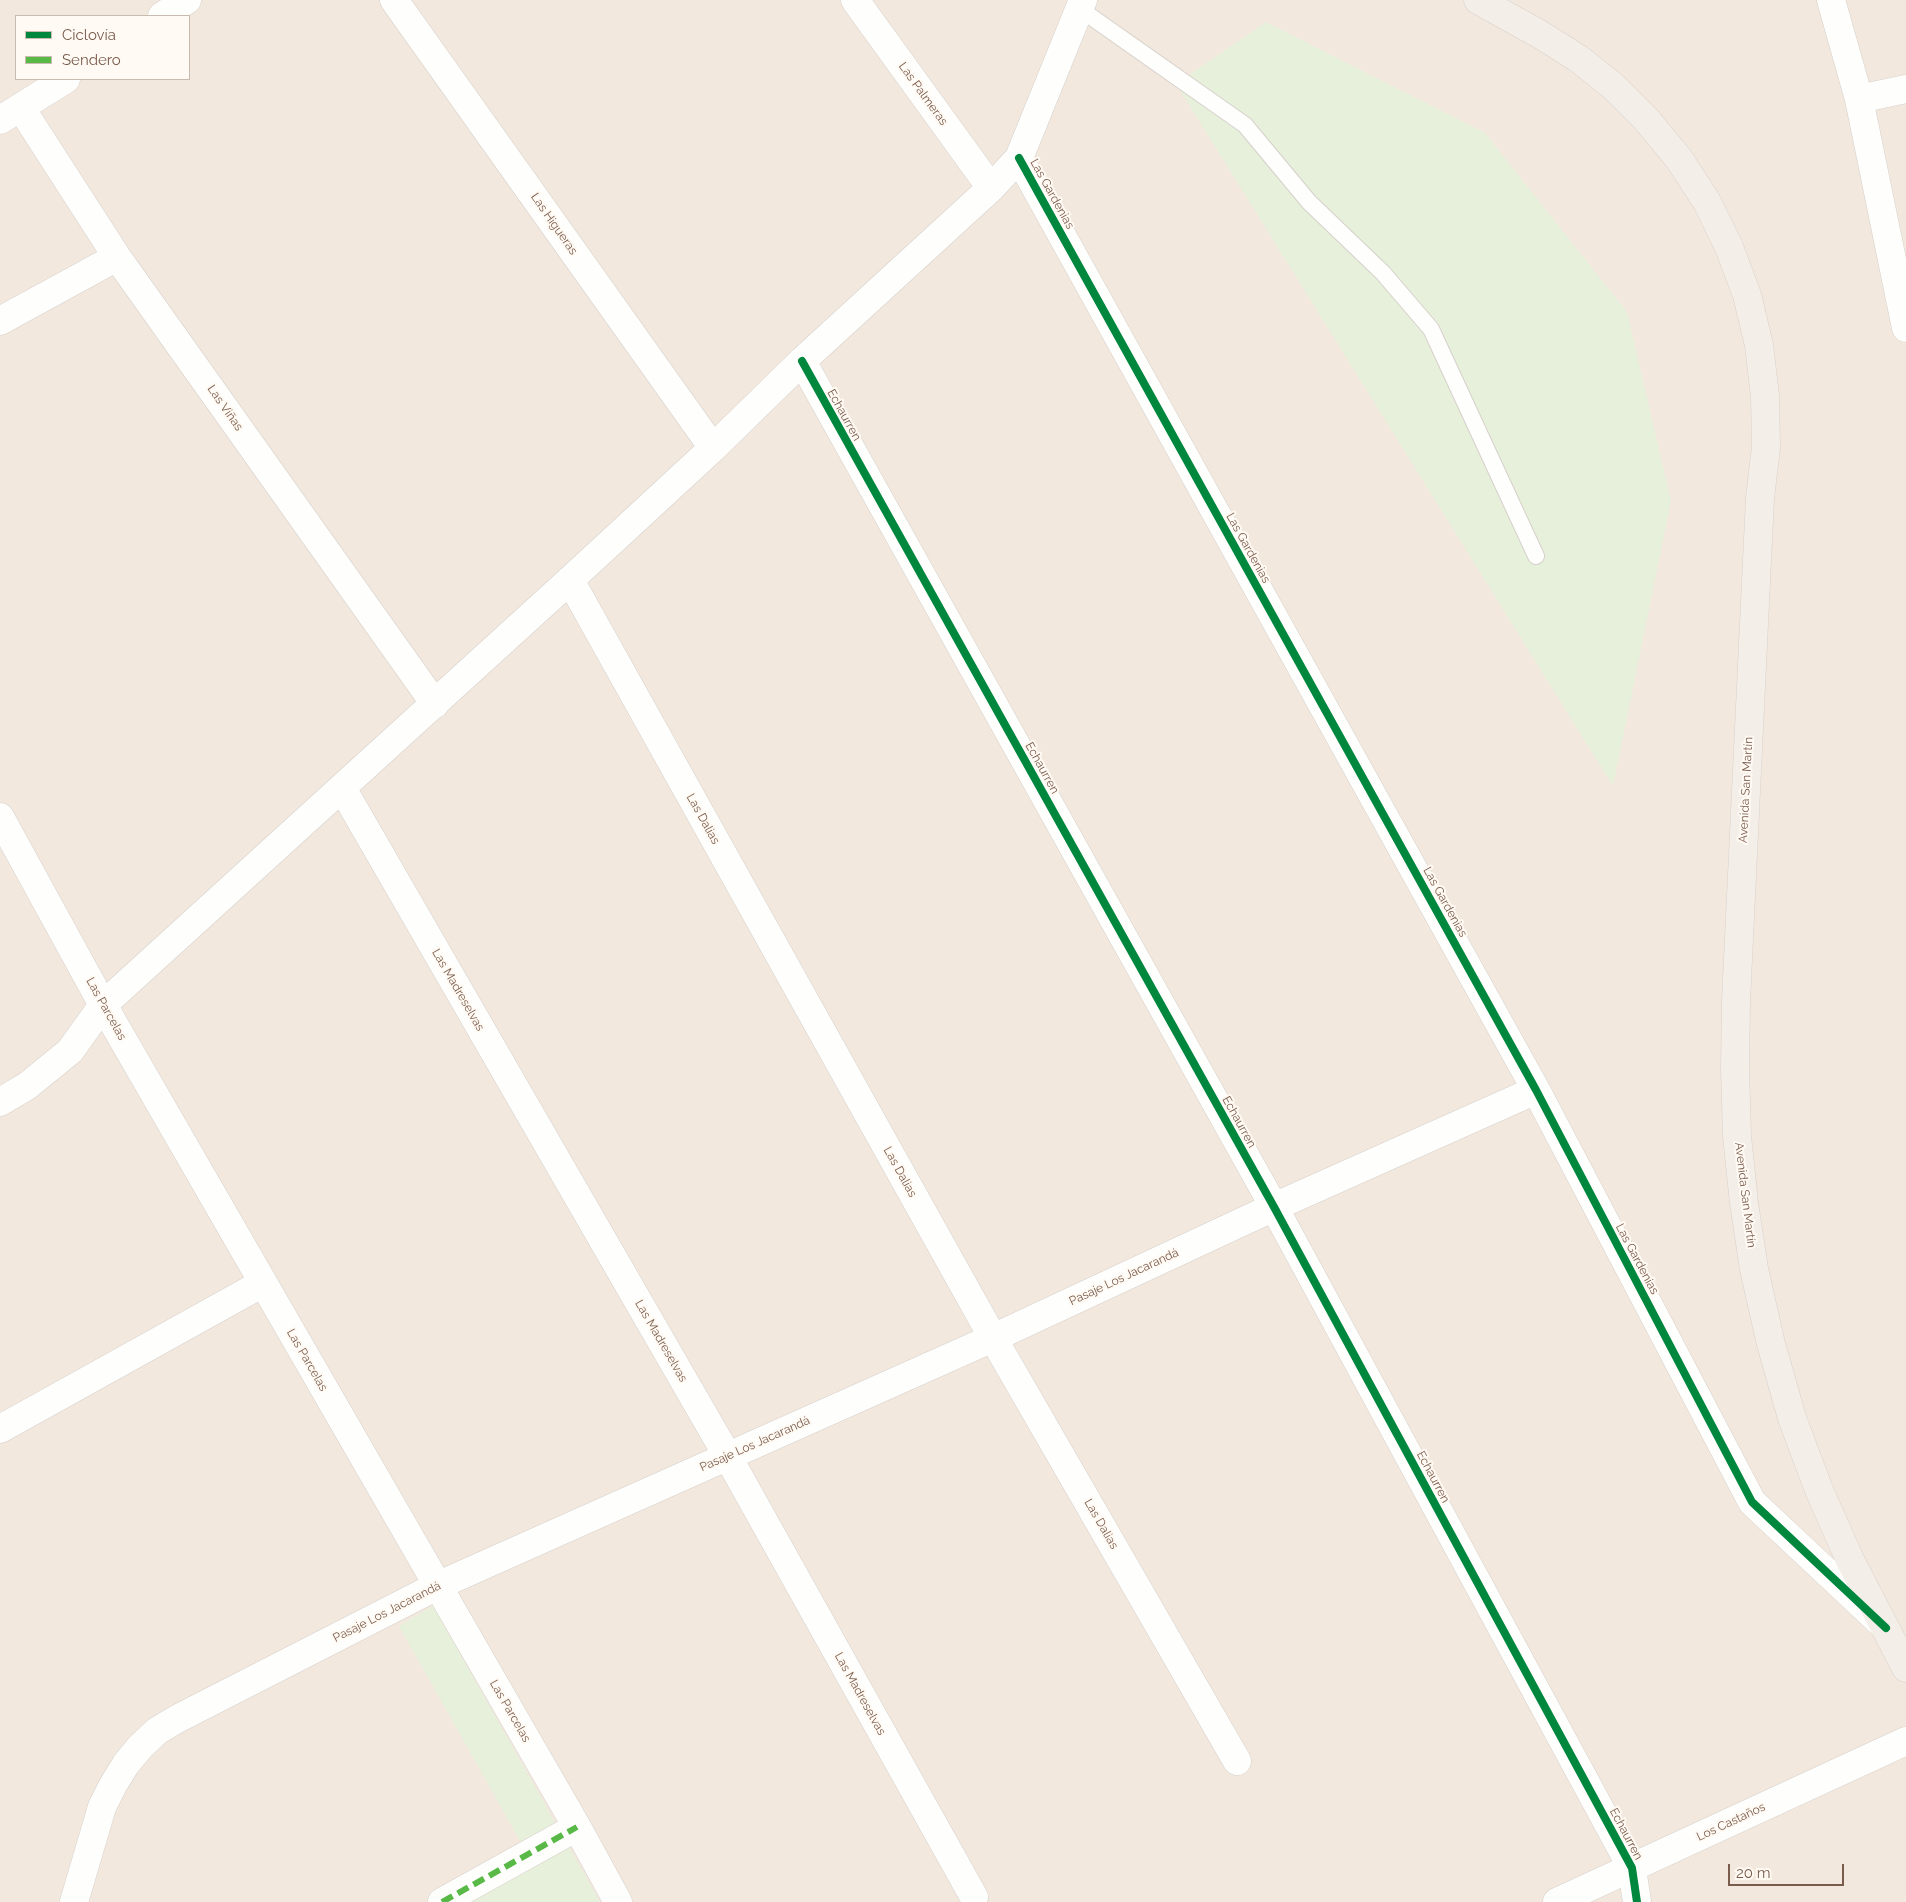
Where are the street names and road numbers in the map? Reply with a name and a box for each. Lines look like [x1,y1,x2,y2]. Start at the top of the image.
street label: Las Palmeras [895,60,951,128]
street label: Las Gardenias [1027,156,1077,232]
street label: Las Higueras [527,190,581,258]
street label: Las Viñas [204,382,246,434]
street label: Echaurren [824,387,864,443]
street label: Las Gardenias [1223,510,1273,586]
street label: Avenida San Martín [1736,737,1756,843]
street label: Echaurren [1022,740,1062,796]
street label: Las Dalias [683,791,723,847]
street label: Las Gardenias [1420,864,1470,940]
street label: Las Madreselvas [429,946,487,1034]
street label: Las Parcelas [83,975,129,1043]
street label: Echaurren [1219,1094,1259,1150]
street label: Avenida San Martín [1731,1141,1759,1249]
street label: Las Dalias [880,1144,920,1200]
street label: Las Gardenias [1612,1221,1662,1297]
street label: Pasaje Los Jacarandá [1067,1245,1181,1309]
street label: Las Madreselvas [632,1297,690,1385]
street label: Las Parcelas [283,1326,331,1394]
street label: Pasaje Los Jacarandá [698,1413,812,1475]
street label: Echaurren [1413,1449,1453,1505]
street label: Las Dalias [1081,1496,1121,1552]
street label: Pasaje Los Jacarandá [331,1579,443,1645]
street label: Las Madreselvas [831,1650,889,1738]
street label: Las Parcelas [486,1677,534,1745]
street label: Los Castaños [1694,1800,1768,1844]
street label: Echaurren [1606,1806,1646,1862]

